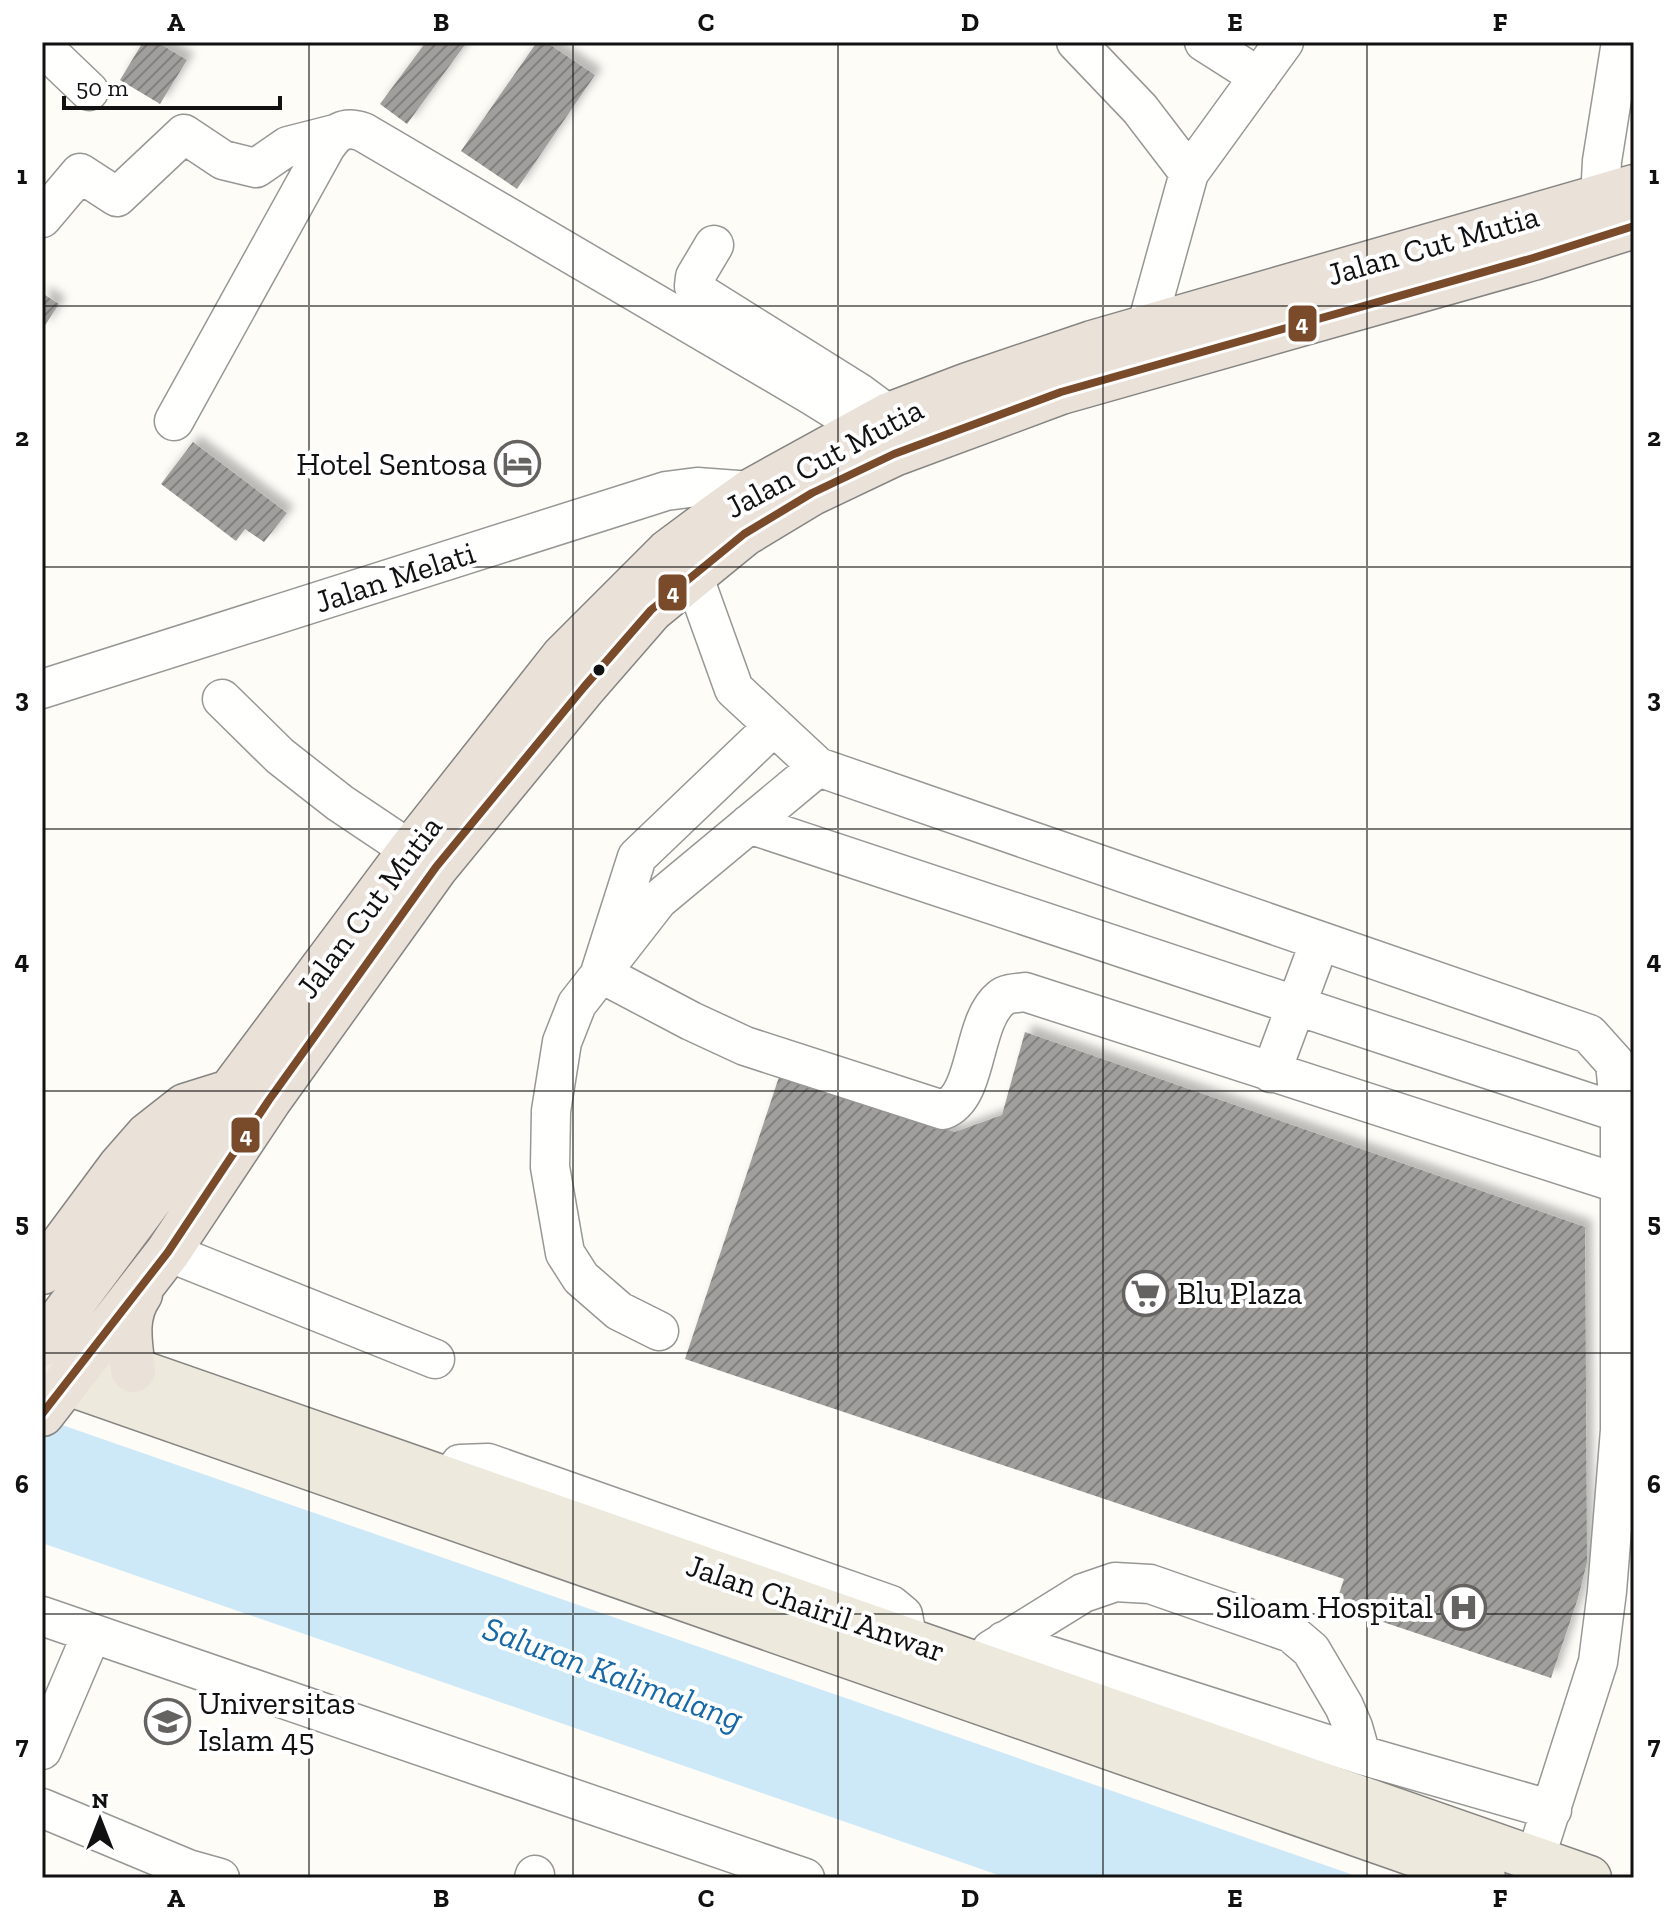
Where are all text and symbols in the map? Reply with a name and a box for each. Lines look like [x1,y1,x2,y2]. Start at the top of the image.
text: A [167,6,185,38]
text: B [433,6,449,38]
text: C [698,6,714,38]
text: D [961,6,979,38]
text: E [1227,6,1243,38]
text: F [1493,6,1508,38]
scale bar [64,60,280,110]
text: 50 m [76,73,129,102]
text: 1 [17,159,28,191]
text: 1 [1649,159,1660,191]
street label: Jalan Cut Mutia [1323,197,1543,293]
line badge: 4 [1287,304,1318,343]
text: 4 [1296,310,1309,337]
street label: Jalan Cut Mutia [719,390,929,526]
text: 2 [15,421,29,453]
text: 2 [1647,421,1661,453]
hotel icon: Hotel Sentosa [494,440,542,488]
place label: Hotel Sentosa [296,445,487,483]
street label: Jalan Melati [310,533,480,621]
line badge: 4 [657,573,688,612]
text: 4 [667,579,680,606]
unlabelled marker [591,662,607,678]
text: 3 [15,682,29,714]
text: 3 [1647,682,1661,714]
street label: Jalan Cut Mutia [288,808,450,1006]
text: 4 [15,944,30,976]
text: 4 [1647,944,1662,976]
line badge: 4 [230,1116,261,1154]
text: 4 [240,1122,253,1149]
text: 5 [15,1206,29,1238]
text: 5 [1647,1206,1661,1238]
supermarket icon: Blu Plaza [1122,1269,1170,1317]
place label: Blu Plaza [1177,1274,1303,1312]
text: 6 [15,1468,29,1500]
text: 6 [1647,1468,1661,1500]
street label: Jalan Chairil Anwar [682,1546,950,1670]
hospital icon: Siloam Hospital [1440,1583,1488,1631]
place label: Siloam Hospital [1215,1588,1433,1626]
water label: Saluran Kalimalang [477,1607,749,1740]
place label: Universitas Islam 45 [198,1684,356,1759]
school or university icon: Universitas Islam 45 [143,1697,191,1745]
text: 7 [16,1729,29,1761]
text: 7 [1648,1729,1661,1761]
north arrow [60,1780,140,1860]
text: N [92,1787,109,1814]
text: A [167,1882,185,1914]
text: B [433,1882,449,1914]
text: C [698,1882,714,1914]
text: D [961,1882,979,1914]
text: E [1227,1882,1243,1914]
text: F [1493,1882,1508,1914]

